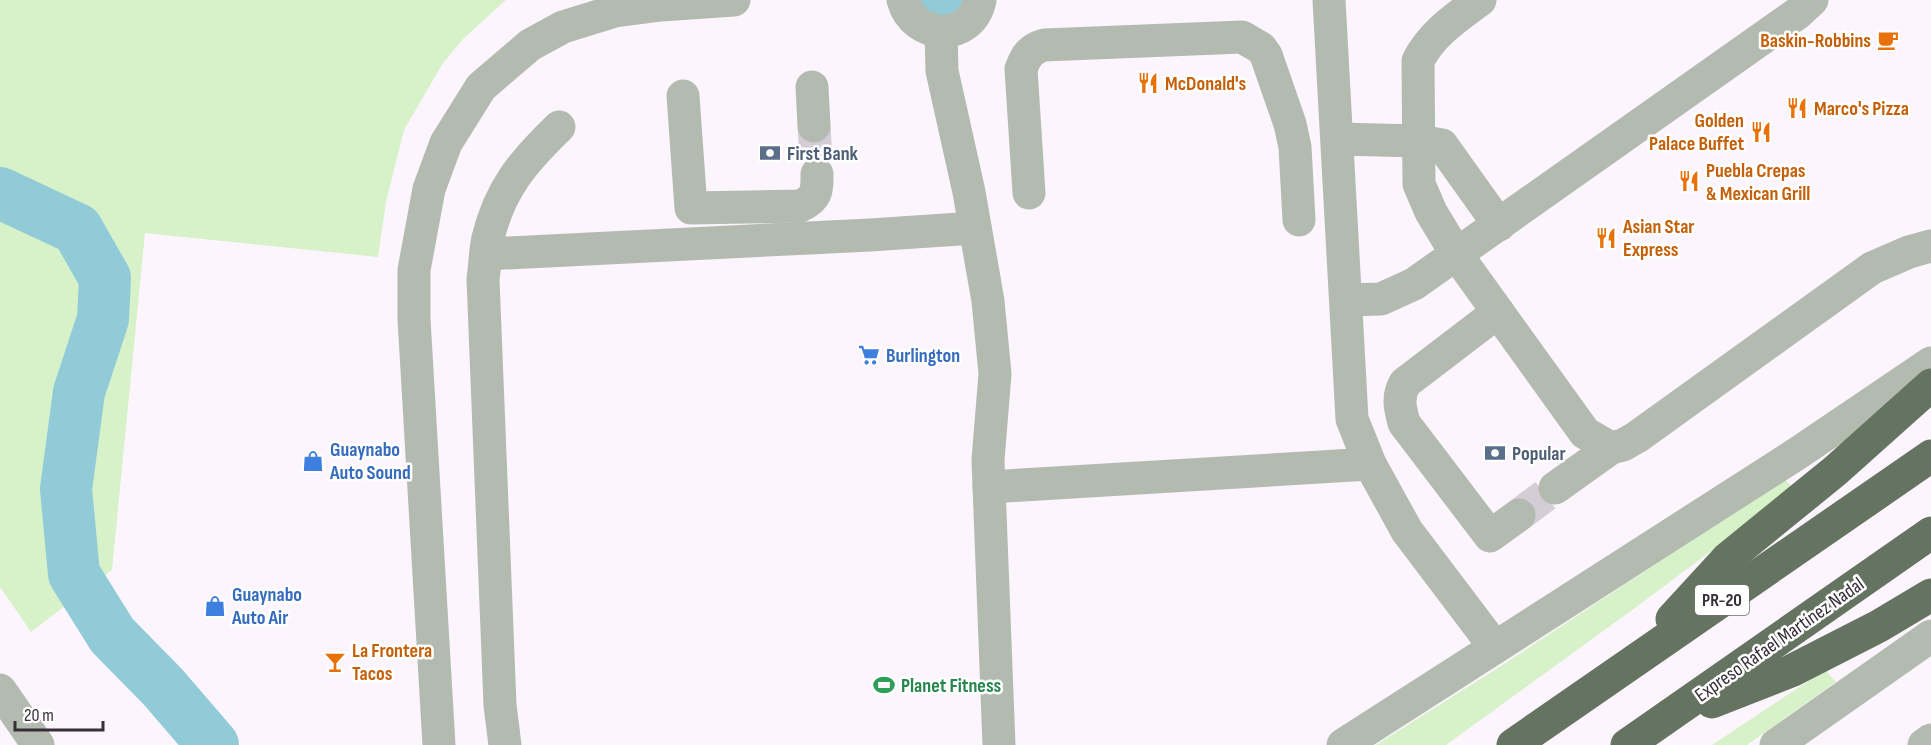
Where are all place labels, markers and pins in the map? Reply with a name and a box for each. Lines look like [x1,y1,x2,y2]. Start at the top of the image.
cafe icon: Baskin-Robbins [1876,28,1900,52]
place label: Baskin-Robbins [1760,29,1871,53]
restaurant icon: McDonald's [1136,71,1160,95]
place label: McDonald's [1165,72,1247,96]
restaurant icon: Marco's Pizza [1785,96,1809,120]
place label: Marco's Pizza [1814,97,1909,121]
place label: Golden Palace Buffet [1649,109,1744,156]
restaurant icon: Golden Palace Buffet [1749,120,1773,144]
bank icon: First Bank [758,141,782,165]
place label: First Bank [787,142,859,166]
place label: Puebla Crepas & Mexican Grill [1706,159,1810,206]
restaurant icon: Puebla Crepas & Mexican Grill [1677,169,1701,193]
place label: Asian Star Express [1622,215,1695,262]
restaurant icon: Asian Star Express [1594,226,1618,250]
supermarket icon: Burlington [857,343,881,367]
place label: Burlington [886,344,960,368]
place label: Guaynabo Auto Sound [329,438,411,485]
bank icon: Popular [1483,441,1507,465]
place label: Popular [1512,442,1566,466]
shop icon: Guaynabo Auto Sound [301,449,325,473]
place label: Guaynabo Auto Air [231,583,302,630]
shop icon: Guaynabo Auto Air [203,594,227,618]
place label: La Frontera Tacos [352,639,432,686]
bar icon: La Frontera Tacos [323,650,347,674]
sports icon: Planet Fitness [872,673,896,697]
place label: Planet Fitness [901,674,1001,698]

